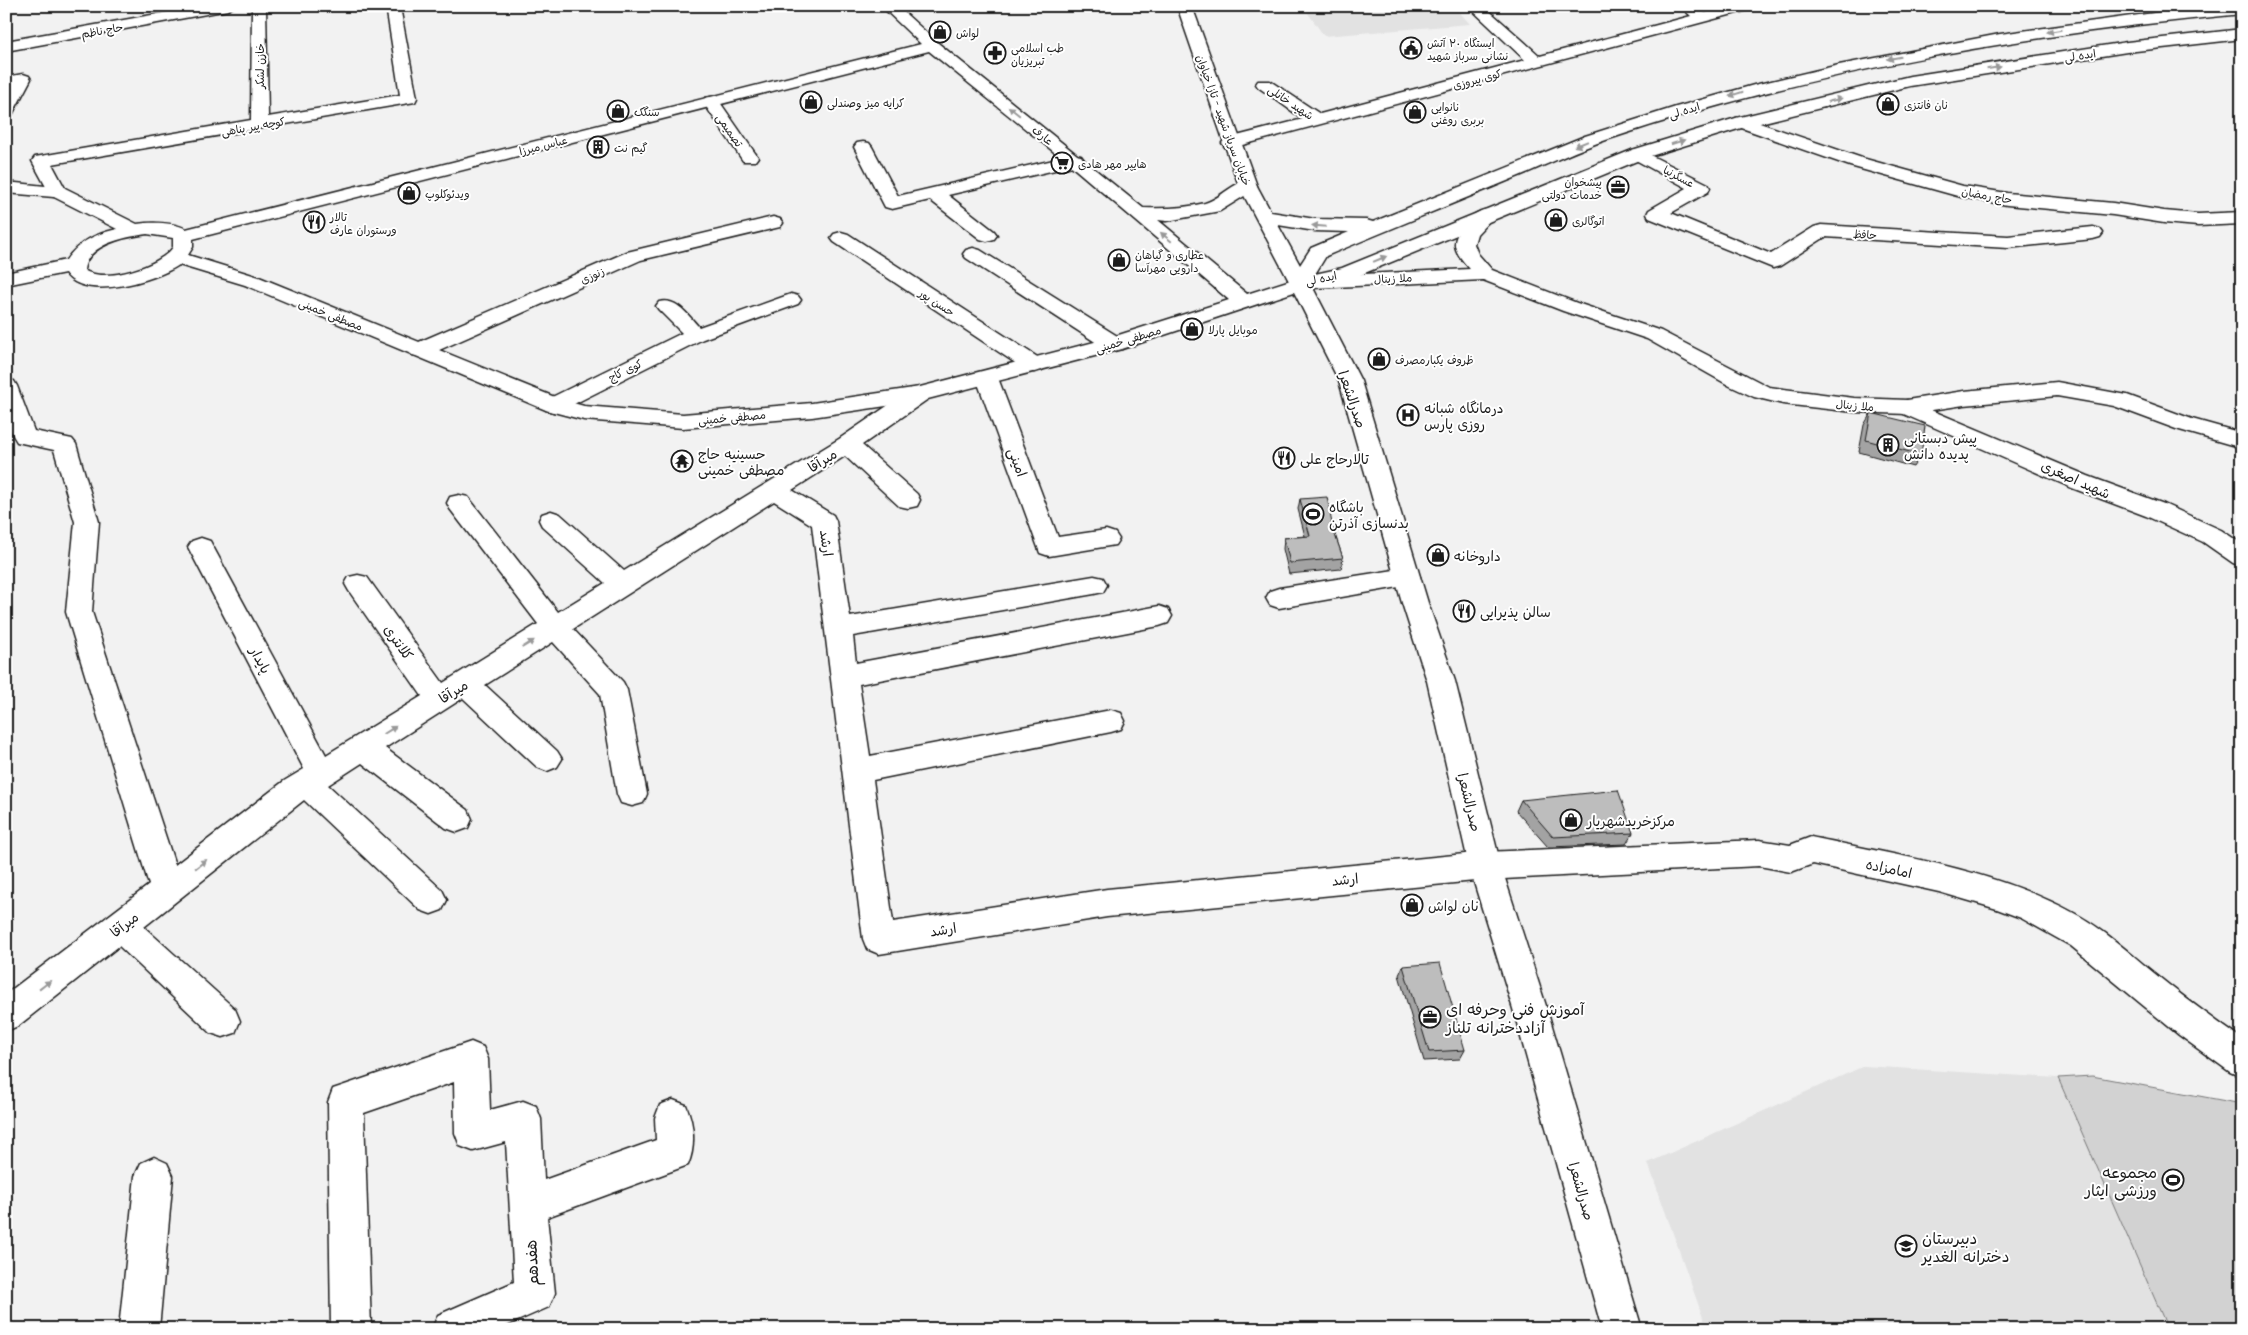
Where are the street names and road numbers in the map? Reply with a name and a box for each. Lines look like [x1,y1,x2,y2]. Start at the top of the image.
street label: حاج ناظم [80,19,125,43]
street label: خازن لشکر [252,43,267,90]
street label: ایده لى [2063,45,2097,66]
street label: خیابان سرباز شهید - تازا خیاوان [1192,52,1255,188]
street label: کوی پیروزی [1451,65,1504,94]
street label: شهید خانلی [1265,81,1317,124]
street label: ایده لى [1667,98,1702,123]
street label: تصمیمی [712,110,747,151]
street label: کوچه پیر پناهی [220,113,287,140]
street label: عارف [1029,122,1057,148]
street label: عباس میرزا [517,132,569,159]
street label: عسگرنیا [1661,162,1697,190]
street label: حاج رمضان [1960,183,2014,208]
street label: حافظ [1853,226,1877,242]
street label: زنوزی [578,263,607,288]
street label: ایده لى [1304,267,1338,290]
street label: ملا زینال [1373,270,1413,286]
street label: حسن پور [915,284,958,320]
street label: مصطفی خمینی [296,294,365,335]
street label: مصطفی خمینی [1093,322,1163,357]
street label: کوی کاج [606,355,645,386]
street label: صدرالشعرا [1334,368,1372,430]
street label: ملا زینال [1835,396,1875,414]
street label: مصطفی خمینی [698,407,767,428]
street label: میرآقا [804,444,840,476]
street label: امینی [1004,445,1032,479]
street label: شهید اصغری [2038,455,2114,503]
street label: ارشد [816,529,838,557]
street label: کلانتری [380,620,418,664]
street label: پایدار [245,642,276,677]
street label: میرآقا [435,675,471,707]
street label: صدرالشعرا [1454,771,1486,833]
street label: امامزاده [1864,854,1914,882]
street label: ارشد [1331,868,1359,890]
street label: میرآقا [106,907,142,941]
street label: ارشد [928,918,958,940]
street label: صدرالشعرا [1565,1160,1599,1222]
street label: هفدهم [519,1239,546,1287]

